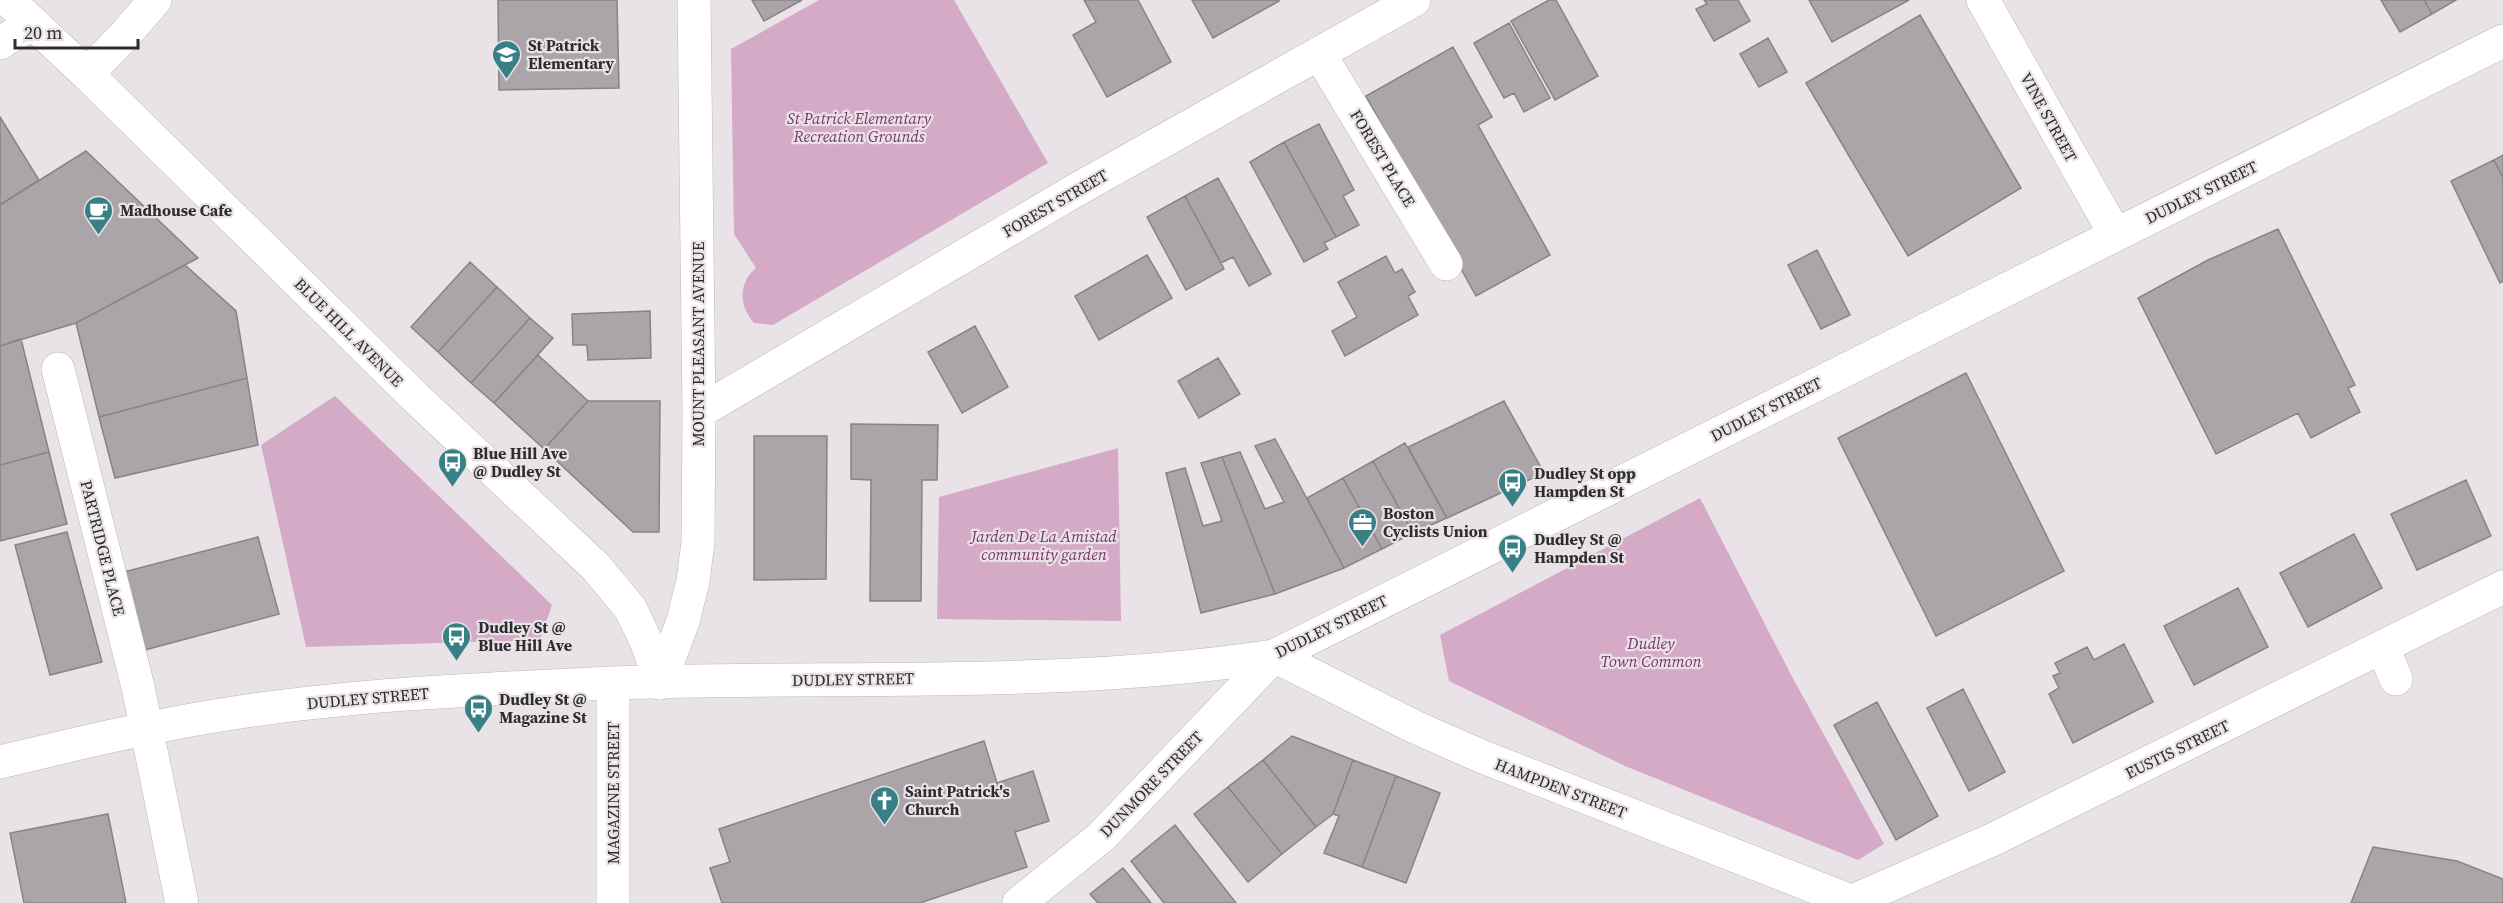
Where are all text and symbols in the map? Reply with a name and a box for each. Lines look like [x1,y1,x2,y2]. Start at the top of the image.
scale bar [15,12,138,50]
text: 20 m [24,20,62,45]
place label: St Patrick Elementary [528,34,615,74]
school or university icon: St Patrick Elementary [491,38,523,80]
street label: VINE STREET [2015,68,2083,166]
street label: FOREST PLACE [1345,105,1421,211]
park label: St Patrick Elementary Recreation Grounds [787,107,931,147]
street label: DUDLEY STREET [2141,155,2261,229]
street label: FOREST STREET [998,164,1112,242]
cafe icon: Madhouse Cafe [83,194,115,236]
place label: Madhouse Cafe [120,199,232,221]
street label: MOUNT PLEASANT AVENUE [687,241,709,447]
street label: BLUE HILL AVENUE [290,273,409,392]
street label: DUDLEY STREET [1707,371,1826,447]
place label: Blue Hill Ave @ Dudley St [473,442,567,482]
bus stop icon: Blue Hill Ave @ Dudley St [436,446,468,488]
place label: Dudley St opp Hampden St [1534,462,1636,502]
bus stop icon: Dudley St opp Hampden St [1497,466,1529,508]
street label: PARTRIDGE PLACE [76,478,131,618]
place label: Boston Cyclists Union [1383,502,1488,542]
office icon: Boston Cyclists Union [1346,506,1378,548]
park label: Jarden De La Amistad community garden [969,525,1117,565]
place label: Dudley St @ Hampden St [1534,528,1624,568]
bus stop icon: Dudley St @ Hampden St [1497,532,1529,574]
street label: DUDLEY STREET [1271,589,1391,663]
place label: Dudley St @ Blue Hill Ave [478,616,572,656]
bus stop icon: Dudley St @ Blue Hill Ave [441,620,473,662]
park label: Dudley Town Common [1601,632,1701,672]
street label: DUDLEY STREET [792,667,915,691]
street label: DUDLEY STREET [306,682,430,714]
place label: Dudley St @ Magazine St [499,688,587,728]
bus stop icon: Dudley St @ Magazine St [462,692,494,734]
street label: EUSTIS STREET [2121,714,2233,784]
street label: MAGAZINE STREET [602,721,624,864]
street label: DUNMORE STREET [1094,726,1208,842]
street label: HAMPDEN STREET [1492,753,1631,823]
place label: Saint Patrick's Church [905,780,1010,820]
church icon: Saint Patrick's Church [868,784,900,826]

